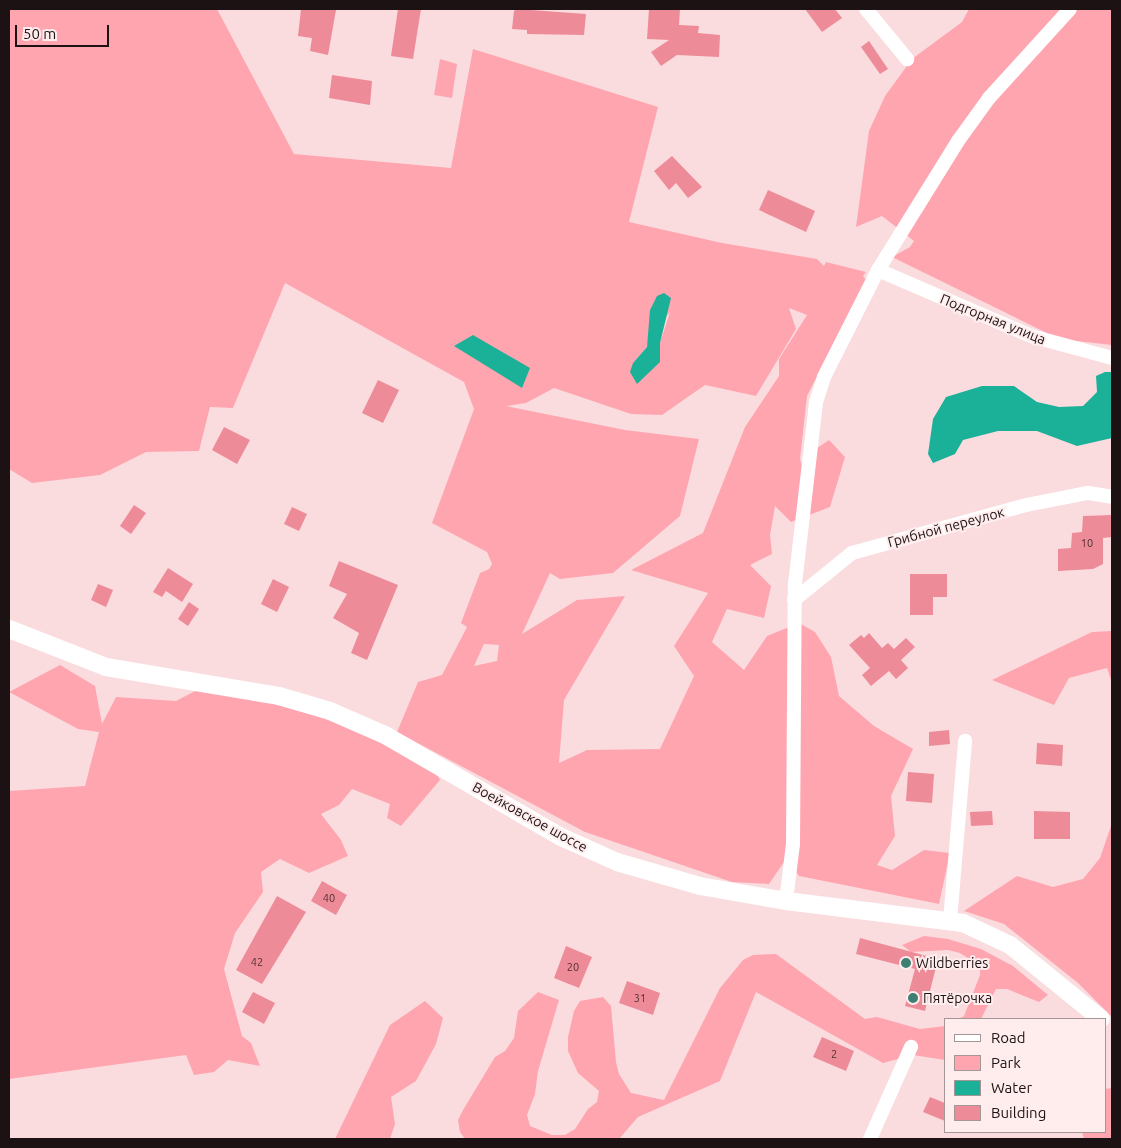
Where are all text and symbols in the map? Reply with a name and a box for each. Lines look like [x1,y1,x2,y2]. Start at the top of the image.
scale bar [18,15,111,47]
text: 50 m [23,25,56,42]
street label: Подгорная улица [938,290,1048,348]
street label: Грибной переулок [886,503,1006,551]
house number: 10 [1081,536,1093,550]
street label: Воейковское шоссе [470,778,590,856]
house number: 40 [323,891,335,905]
house number: 42 [251,955,263,969]
place label: Wildberries [916,955,988,971]
marker: Wildberries [900,957,912,969]
house number: 20 [567,960,579,974]
place label: Пятёрочка [923,990,992,1006]
house number: 31 [634,991,646,1005]
marker: Пятёрочка [907,992,919,1004]
legend [944,1018,1106,1133]
text: Road [991,1029,1026,1046]
house number: 2 [831,1047,837,1061]
text: Park [991,1054,1021,1071]
text: Water [991,1079,1032,1096]
text: Building [991,1104,1046,1121]

